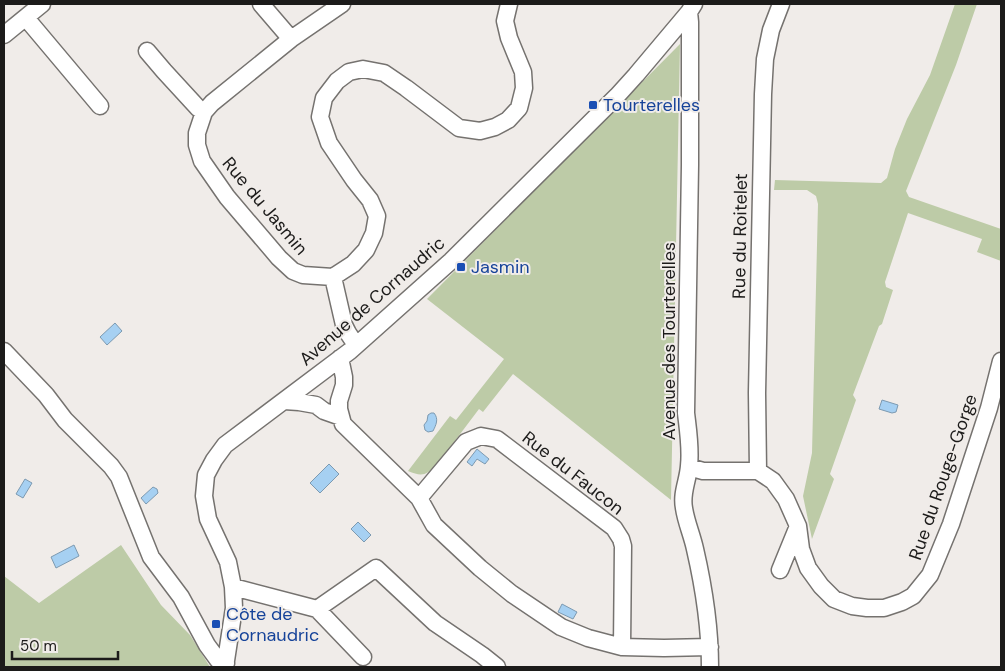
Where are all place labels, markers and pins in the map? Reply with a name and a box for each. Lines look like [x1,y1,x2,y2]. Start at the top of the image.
place label: Tourterelles [603,93,700,117]
marker: Tourterelles [587,99,599,111]
place label: Jasmin [471,255,530,279]
marker: Jasmin [455,261,467,273]
place label: Côte de Cornaudric [226,602,319,647]
marker: Côte de Cornaudric [210,618,222,630]

